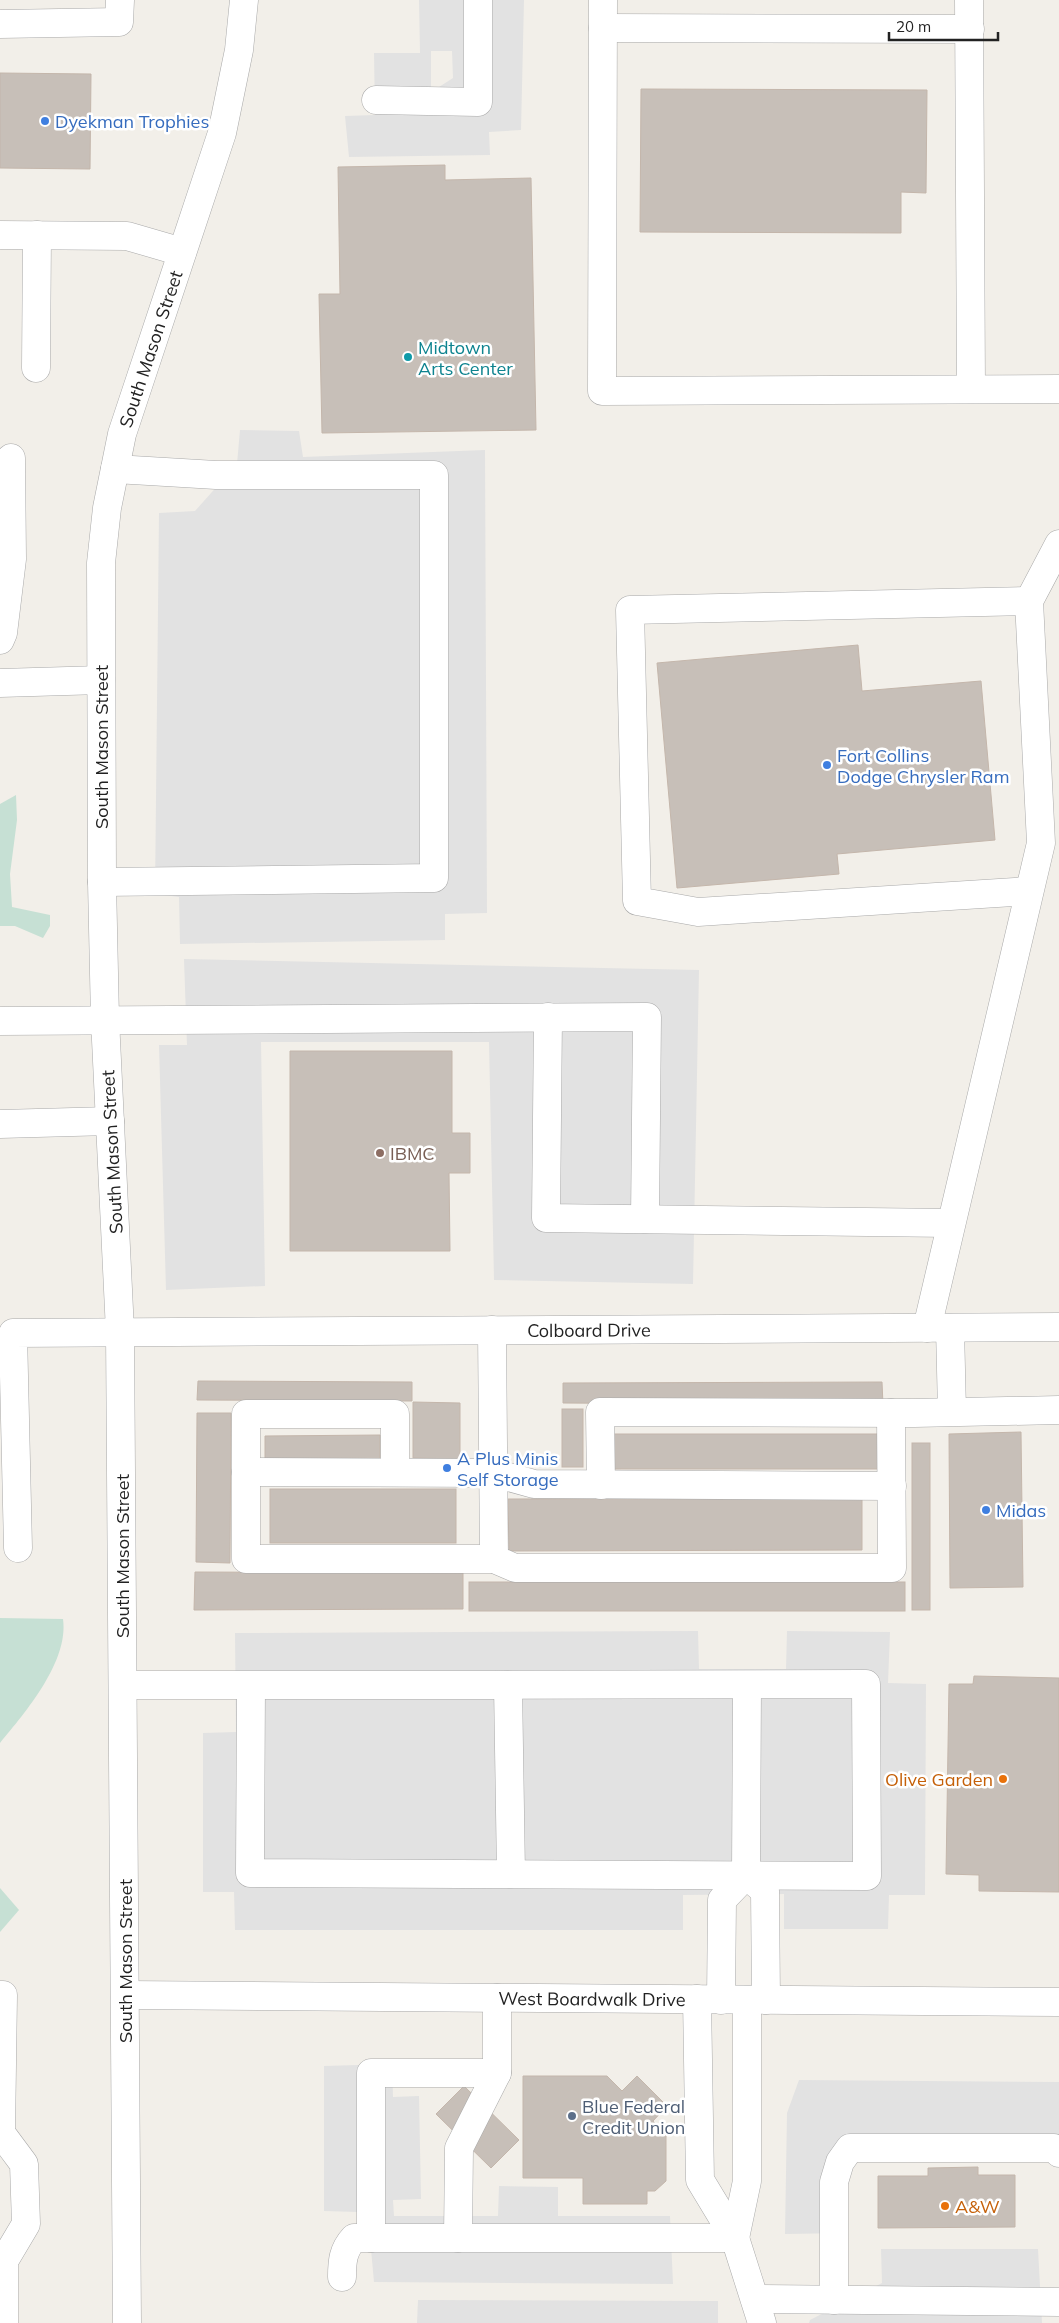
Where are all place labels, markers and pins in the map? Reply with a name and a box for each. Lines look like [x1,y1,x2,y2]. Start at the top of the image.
place label: Dyekman Trophies [55,110,209,133]
marker: Dyekman Trophies [39,115,51,127]
place label: Midtown Arts Center [418,336,513,380]
marker: Midtown Arts Center [402,351,414,363]
place label: Fort Collins Dodge Chrysler Ram [837,744,1009,788]
marker: Fort Collins Dodge Chrysler Ram [821,759,833,771]
place label: IBMC [390,1142,435,1165]
marker: IBMC [374,1147,386,1159]
place label: A Plus Minis Self Storage [457,1447,559,1491]
marker: A Plus Minis Self Storage [441,1462,453,1474]
place label: Midas [996,1499,1046,1522]
marker: Midas [980,1504,992,1516]
place label: Olive Garden [885,1768,993,1791]
marker: Olive Garden [997,1773,1009,1785]
place label: Blue Federal Credit Union [582,2095,685,2139]
marker: Blue Federal Credit Union [566,2110,578,2122]
place label: A&W [955,2195,1000,2218]
marker: A&W [939,2200,951,2212]

